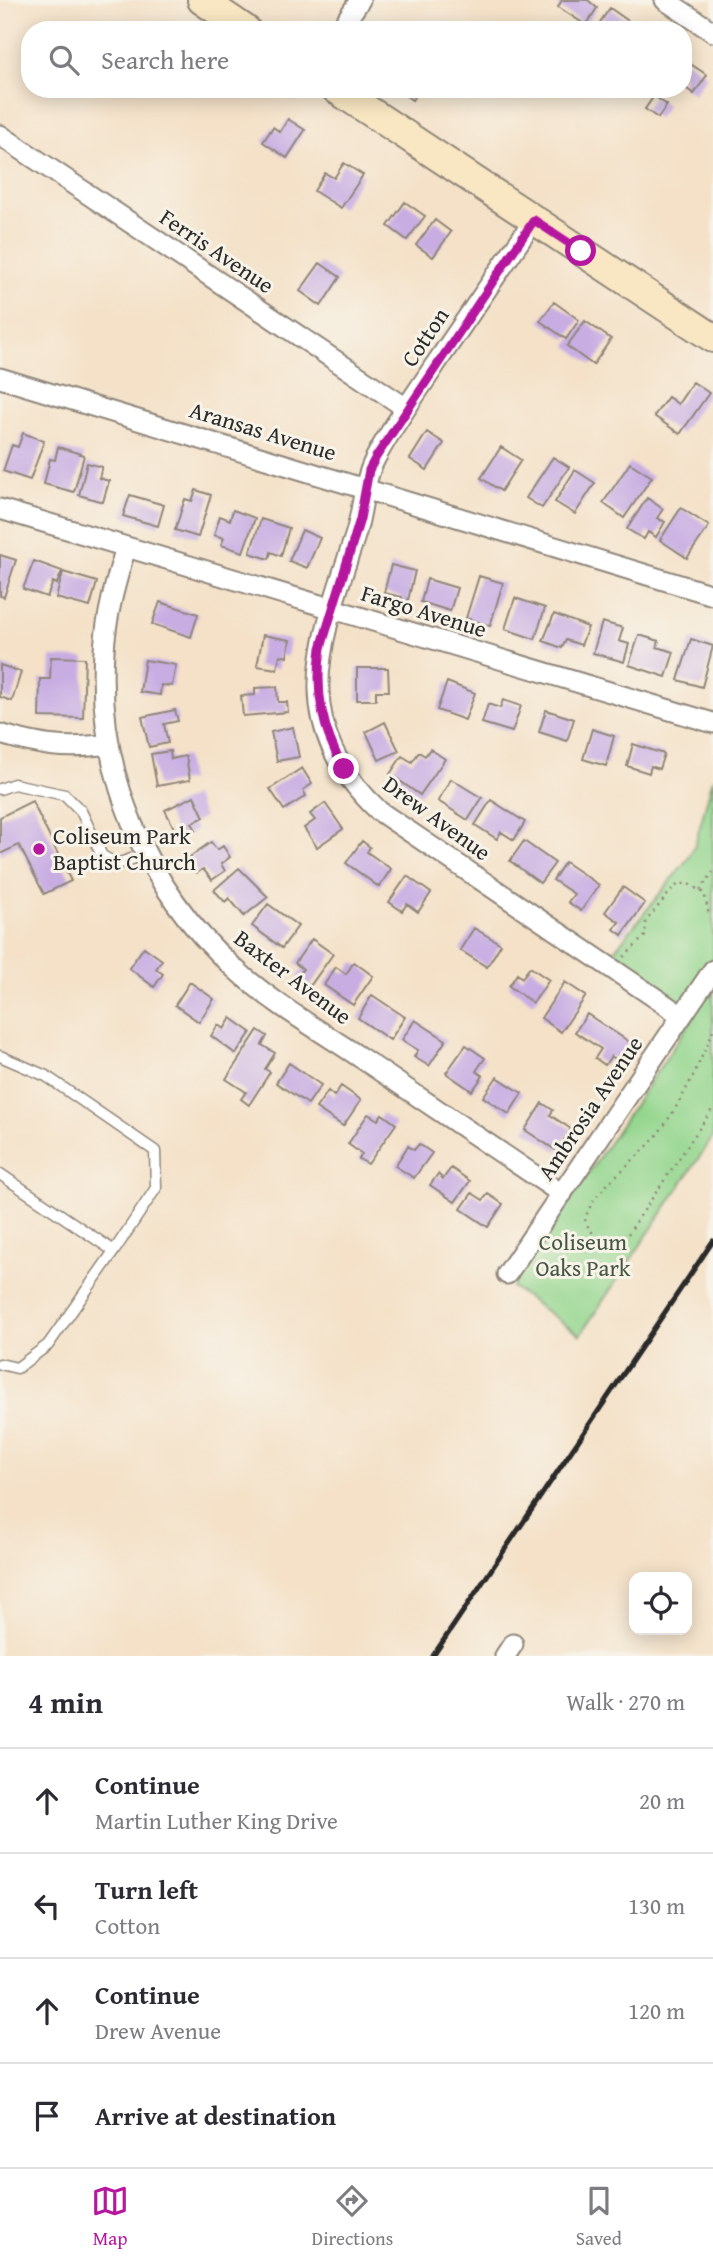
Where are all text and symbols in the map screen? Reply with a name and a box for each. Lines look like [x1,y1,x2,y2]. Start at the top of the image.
search box [21,21,692,98]
text: Search here [101,40,229,79]
icon: search [45,41,83,79]
street label: Ferris Avenue [154,200,281,301]
route start [565,235,596,266]
street label: Cotton [393,300,457,373]
street label: Aransas Avenue [186,393,341,469]
street label: Fargo Avenue [357,576,491,645]
route end [328,753,359,784]
street label: Drew Avenue [377,767,498,868]
place label: Coliseum Park Baptist Church [53,819,196,878]
marker: Coliseum Park Baptist Church [31,841,47,857]
street label: Baxter Avenue [228,921,359,1032]
street label: Ambrosia Avenue [529,1029,650,1186]
park label: Coliseum Oaks Park [535,1225,631,1284]
map controls [629,1572,692,1635]
button: locate [629,1572,692,1635]
text: 4 min [28,1680,103,1724]
text: Walk · 270 m [566,1685,685,1718]
text: Continue [95,1765,200,1804]
icon: ahead [28,1782,66,1820]
text: 20 m [639,1784,685,1817]
text: Martin Luther King Drive [95,1804,338,1837]
text: Turn left [95,1870,198,1909]
icon: left [28,1887,66,1925]
text: 130 m [628,1889,685,1922]
text: Cotton [95,1909,160,1942]
text: Continue [95,1975,200,2014]
icon: ahead [28,1992,66,2030]
text: 120 m [628,1994,685,2027]
text: Drew Avenue [95,2014,221,2047]
text: Arrive at destination [95,2096,336,2135]
icon: arrive [28,2097,66,2135]
tab: Map [91,2182,129,2252]
tab: Directions [312,2182,393,2252]
tab: Saved [576,2182,622,2252]

